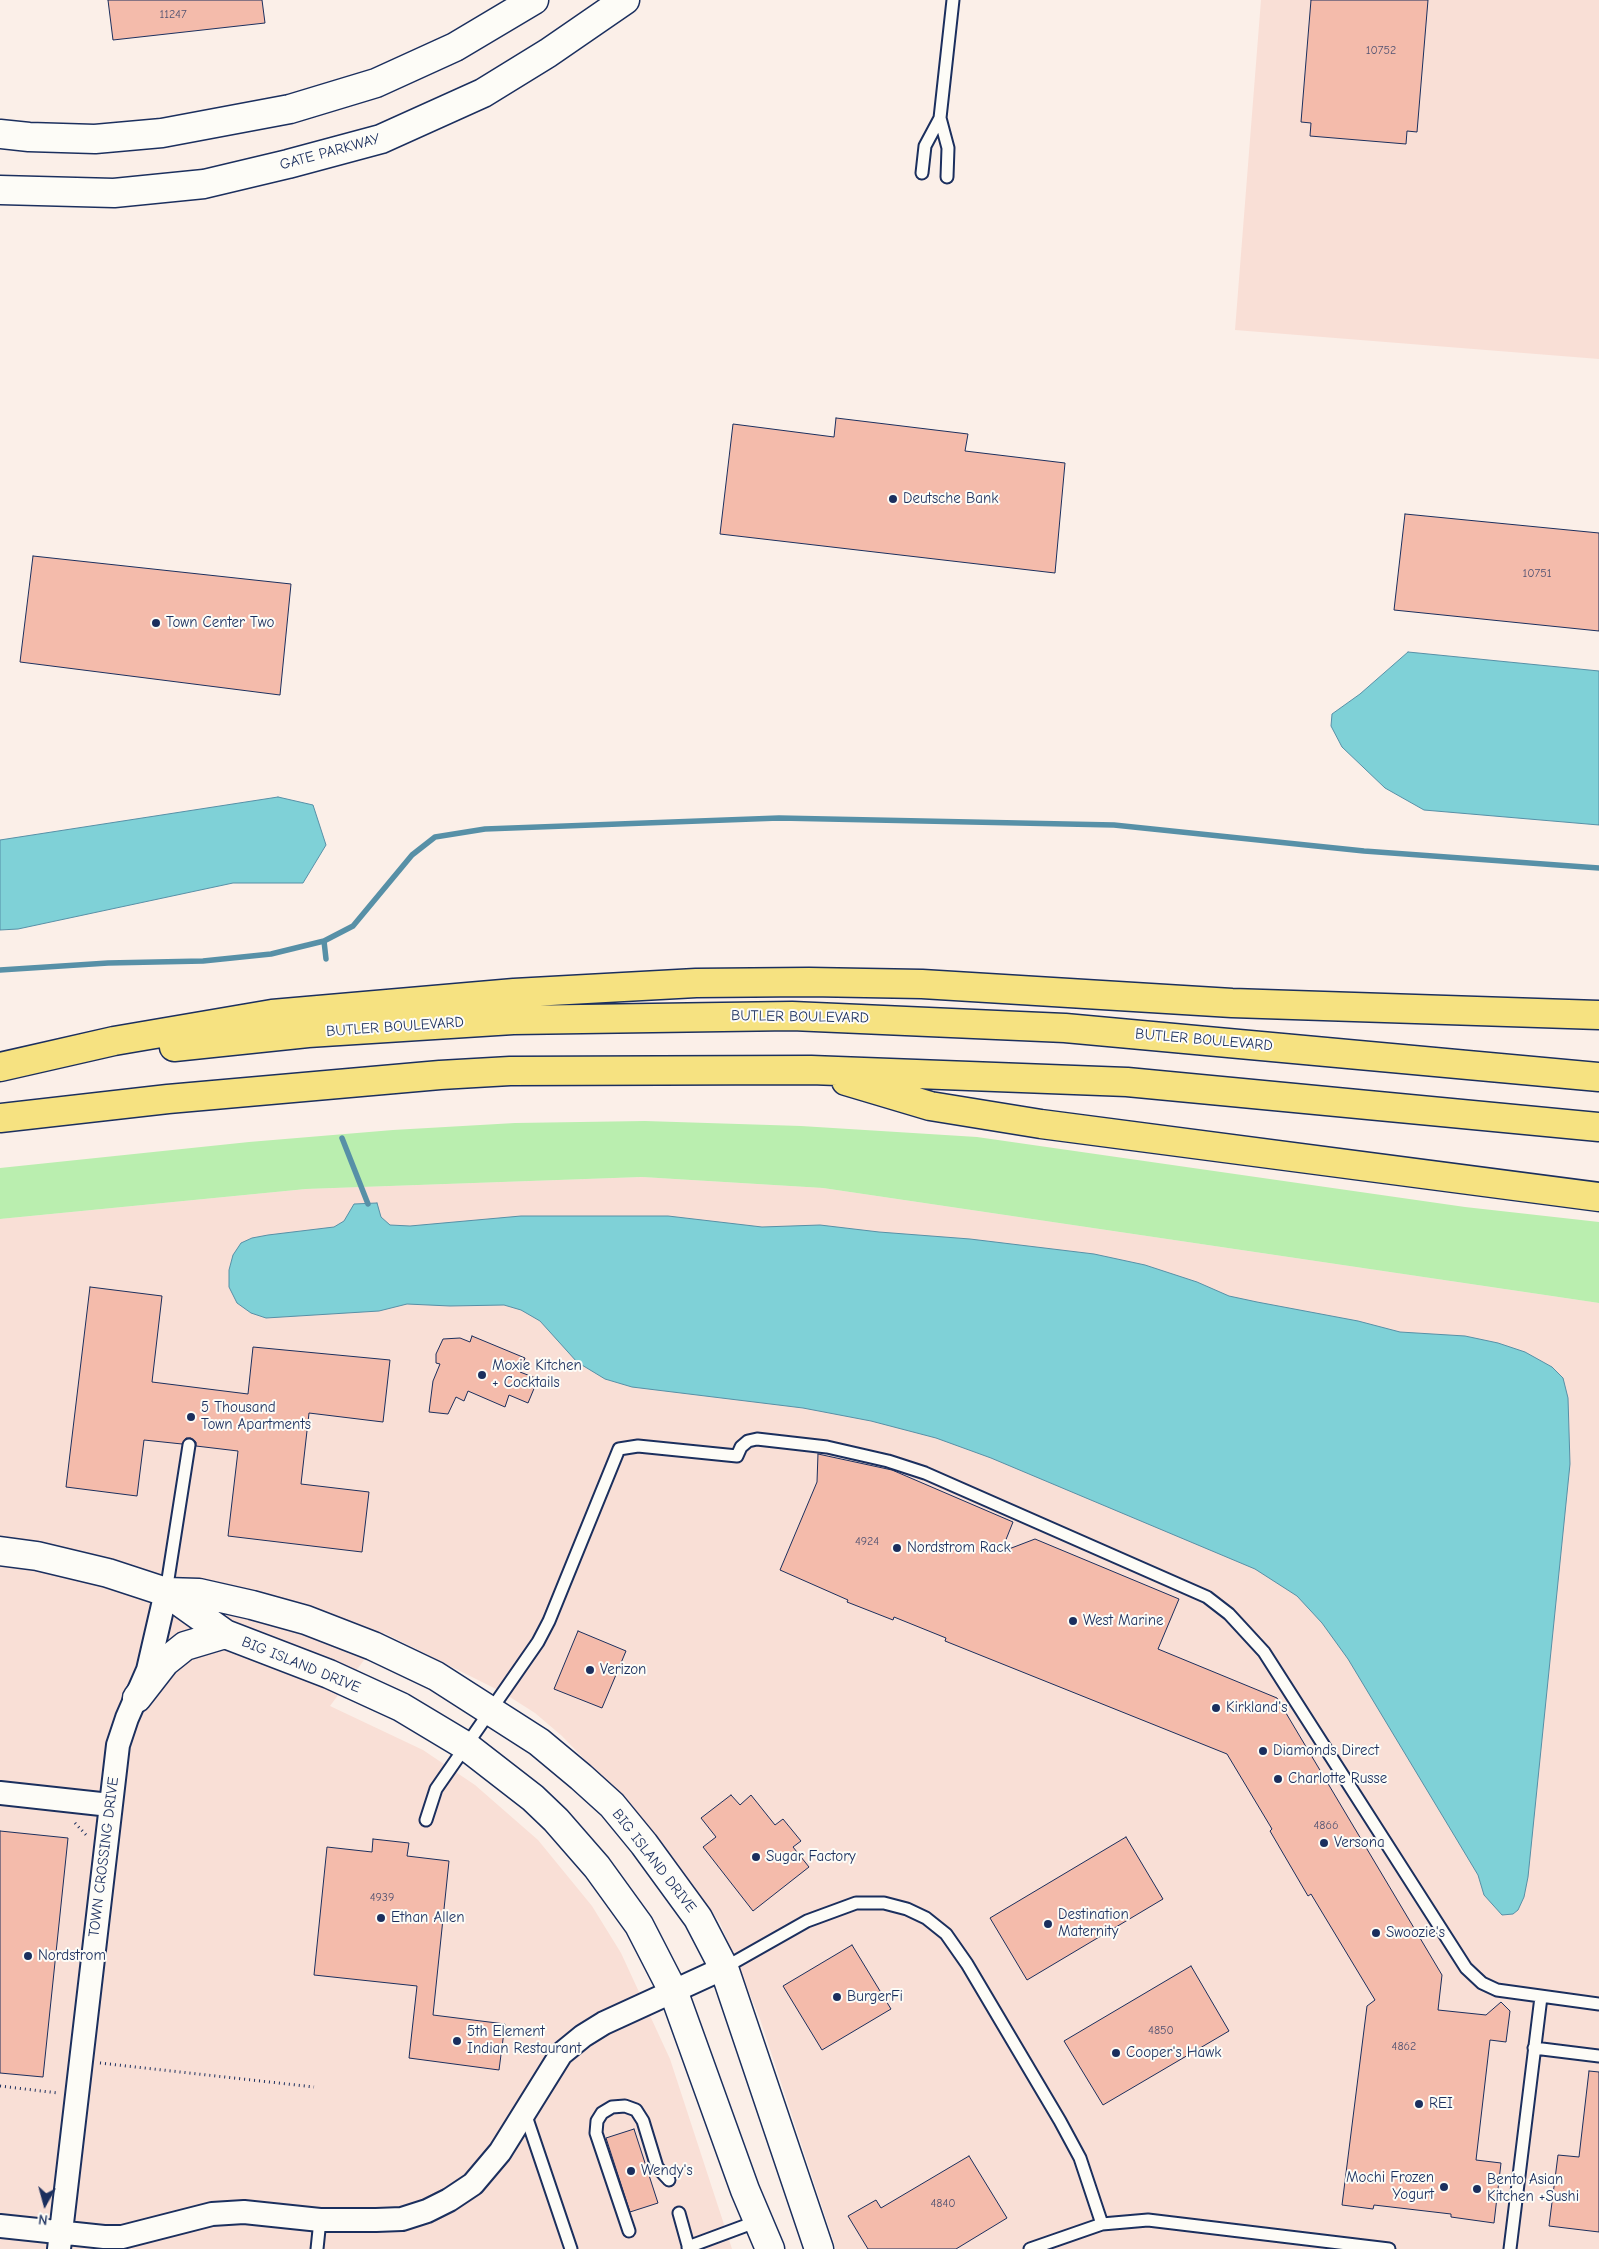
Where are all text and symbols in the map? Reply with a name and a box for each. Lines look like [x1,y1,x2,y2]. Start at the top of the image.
house number: 11247 [159,8,187,22]
house number: 10752 [1366,44,1396,58]
street label: GATE PARKWAY [278,130,382,174]
place label: Deutsche Bank [903,490,998,508]
marker: Deutsche Bank [887,493,899,505]
house number: 10751 [1523,567,1551,581]
place label: Town Center Two [166,614,274,632]
marker: Town Center Two [150,617,162,629]
street label: BUTLER BOULEVARD [731,1007,869,1027]
street label: BUTLER BOULEVARD [326,1013,464,1041]
street label: BUTLER BOULEVARD [1134,1025,1274,1055]
place label: Moxie Kitchen + Cocktails [492,1357,582,1392]
marker: Moxie Kitchen + Cocktails [476,1369,488,1381]
place label: 5 Thousand Town Apartments [201,1399,311,1434]
marker: 5 Thousand Town Apartments [185,1411,197,1423]
house number: 4924 [855,1535,879,1549]
place label: Nordstrom Rack [907,1539,1011,1557]
marker: Nordstrom Rack [891,1542,903,1554]
place label: West Marine [1083,1612,1164,1630]
marker: West Marine [1067,1615,1079,1627]
street label: BIG ISLAND DRIVE [239,1633,363,1697]
place label: Verizon [600,1661,646,1679]
marker: Verizon [584,1664,596,1676]
place label: Kirkland's [1226,1699,1287,1717]
marker: Kirkland's [1210,1702,1222,1714]
place label: Diamonds Direct [1273,1742,1379,1760]
marker: Diamonds Direct [1257,1745,1269,1757]
place label: Charlotte Russe [1288,1770,1387,1788]
marker: Charlotte Russe [1272,1773,1284,1785]
street label: TOWN CROSSING DRIVE [85,1776,123,1938]
street label: BIG ISLAND DRIVE [608,1806,700,1916]
house number: 4866 [1314,1819,1338,1833]
place label: Versona [1334,1834,1385,1852]
marker: Versona [1318,1837,1330,1849]
place label: Sugar Factory [766,1848,856,1866]
marker: Sugar Factory [750,1851,762,1863]
house number: 4939 [370,1891,394,1905]
place label: Destination Maternity [1058,1906,1129,1941]
place label: Ethan Allen [391,1909,465,1927]
marker: Ethan Allen [375,1912,387,1924]
marker: Destination Maternity [1042,1918,1054,1930]
place label: Swoozie's [1386,1924,1445,1942]
marker: Swoozie's [1370,1927,1382,1939]
place label: Nordstrom [38,1947,106,1965]
marker: Nordstrom [22,1950,34,1962]
place label: BurgerFi [847,1988,903,2006]
marker: BurgerFi [831,1991,843,2003]
place label: 5th Element Indian Restaurant [467,2023,581,2058]
house number: 4850 [1148,2024,1174,2038]
marker: 5th Element Indian Restaurant [451,2035,463,2047]
house number: 4862 [1392,2040,1416,2054]
place label: Cooper's Hawk [1126,2044,1222,2062]
marker: Cooper's Hawk [1110,2047,1122,2059]
place label: REI [1429,2095,1453,2113]
marker: REI [1413,2098,1425,2110]
place label: Wendy's [641,2162,693,2180]
marker: Wendy's [625,2165,637,2177]
place label: Mochi Frozen Yogurt [1346,2169,1434,2204]
place label: Bento Asian Kitchen +Sushi [1487,2171,1579,2206]
north arrow [20,2179,70,2229]
marker: Mochi Frozen Yogurt [1438,2181,1450,2193]
marker: Bento Asian Kitchen +Sushi [1471,2183,1483,2195]
house number: 4840 [930,2197,956,2211]
text: N [38,2210,49,2228]

